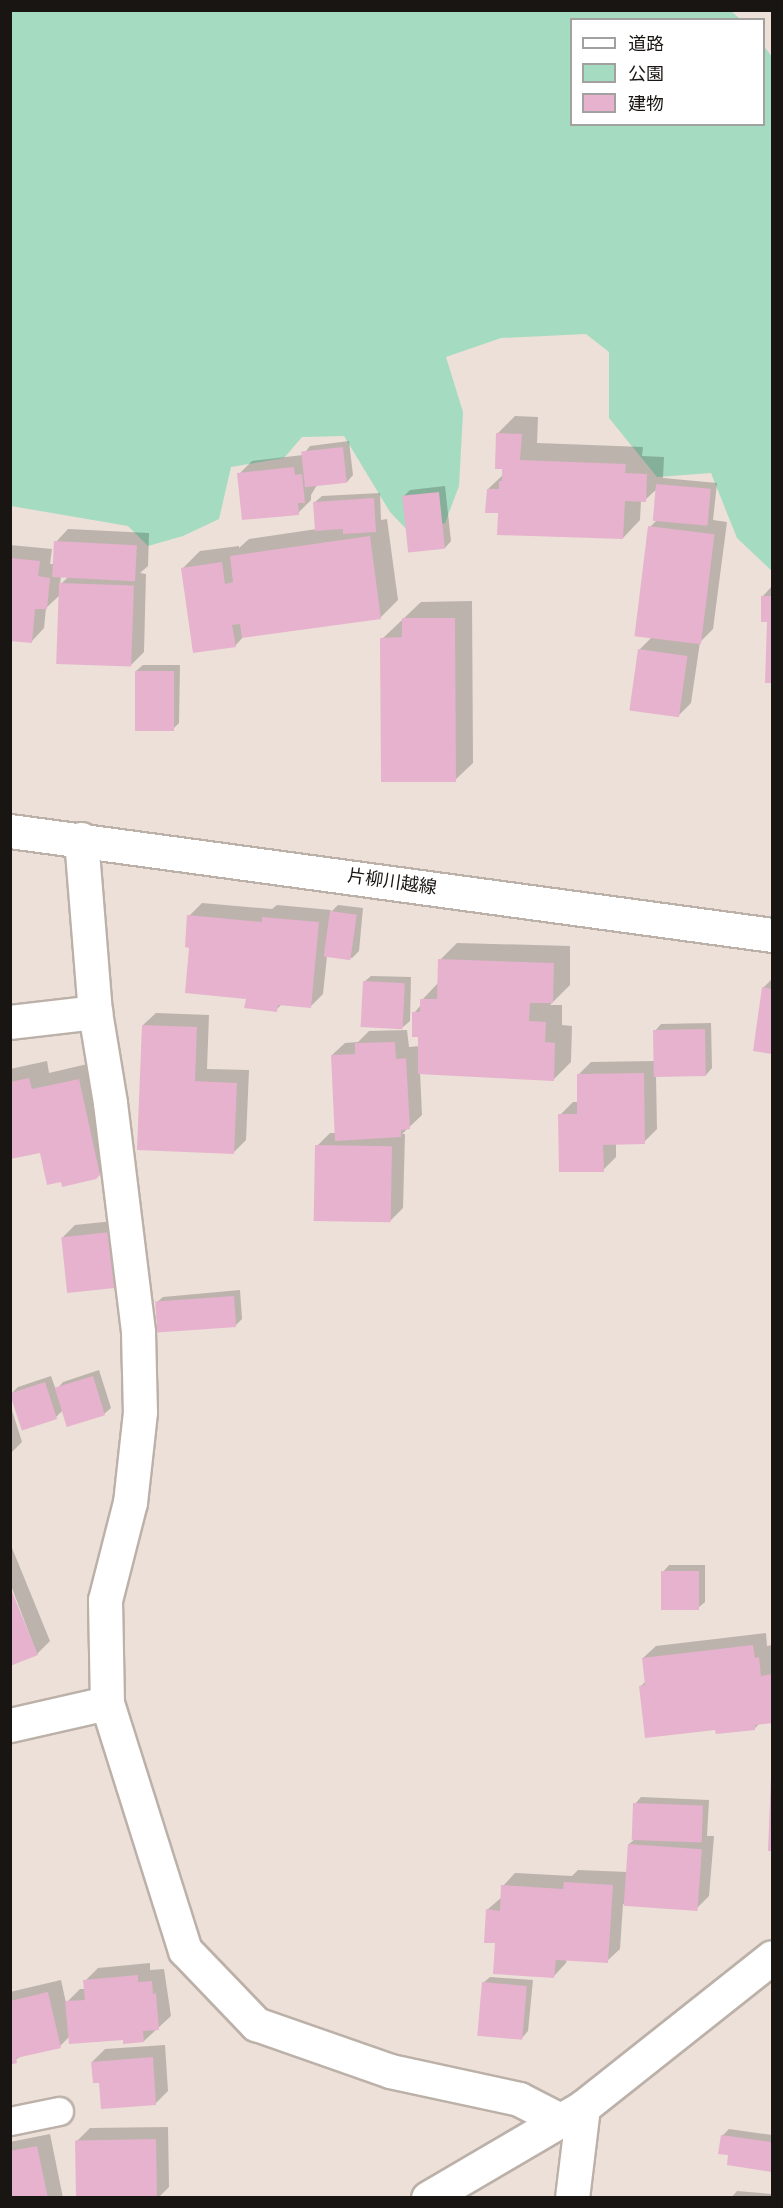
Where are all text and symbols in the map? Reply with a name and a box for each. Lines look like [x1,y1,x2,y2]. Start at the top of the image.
legend [570,18,765,126]
text: 道路 [628,31,664,56]
text: 公園 [628,61,664,86]
text: 建物 [628,91,664,116]
street label: 片柳川越線 [346,865,438,899]

